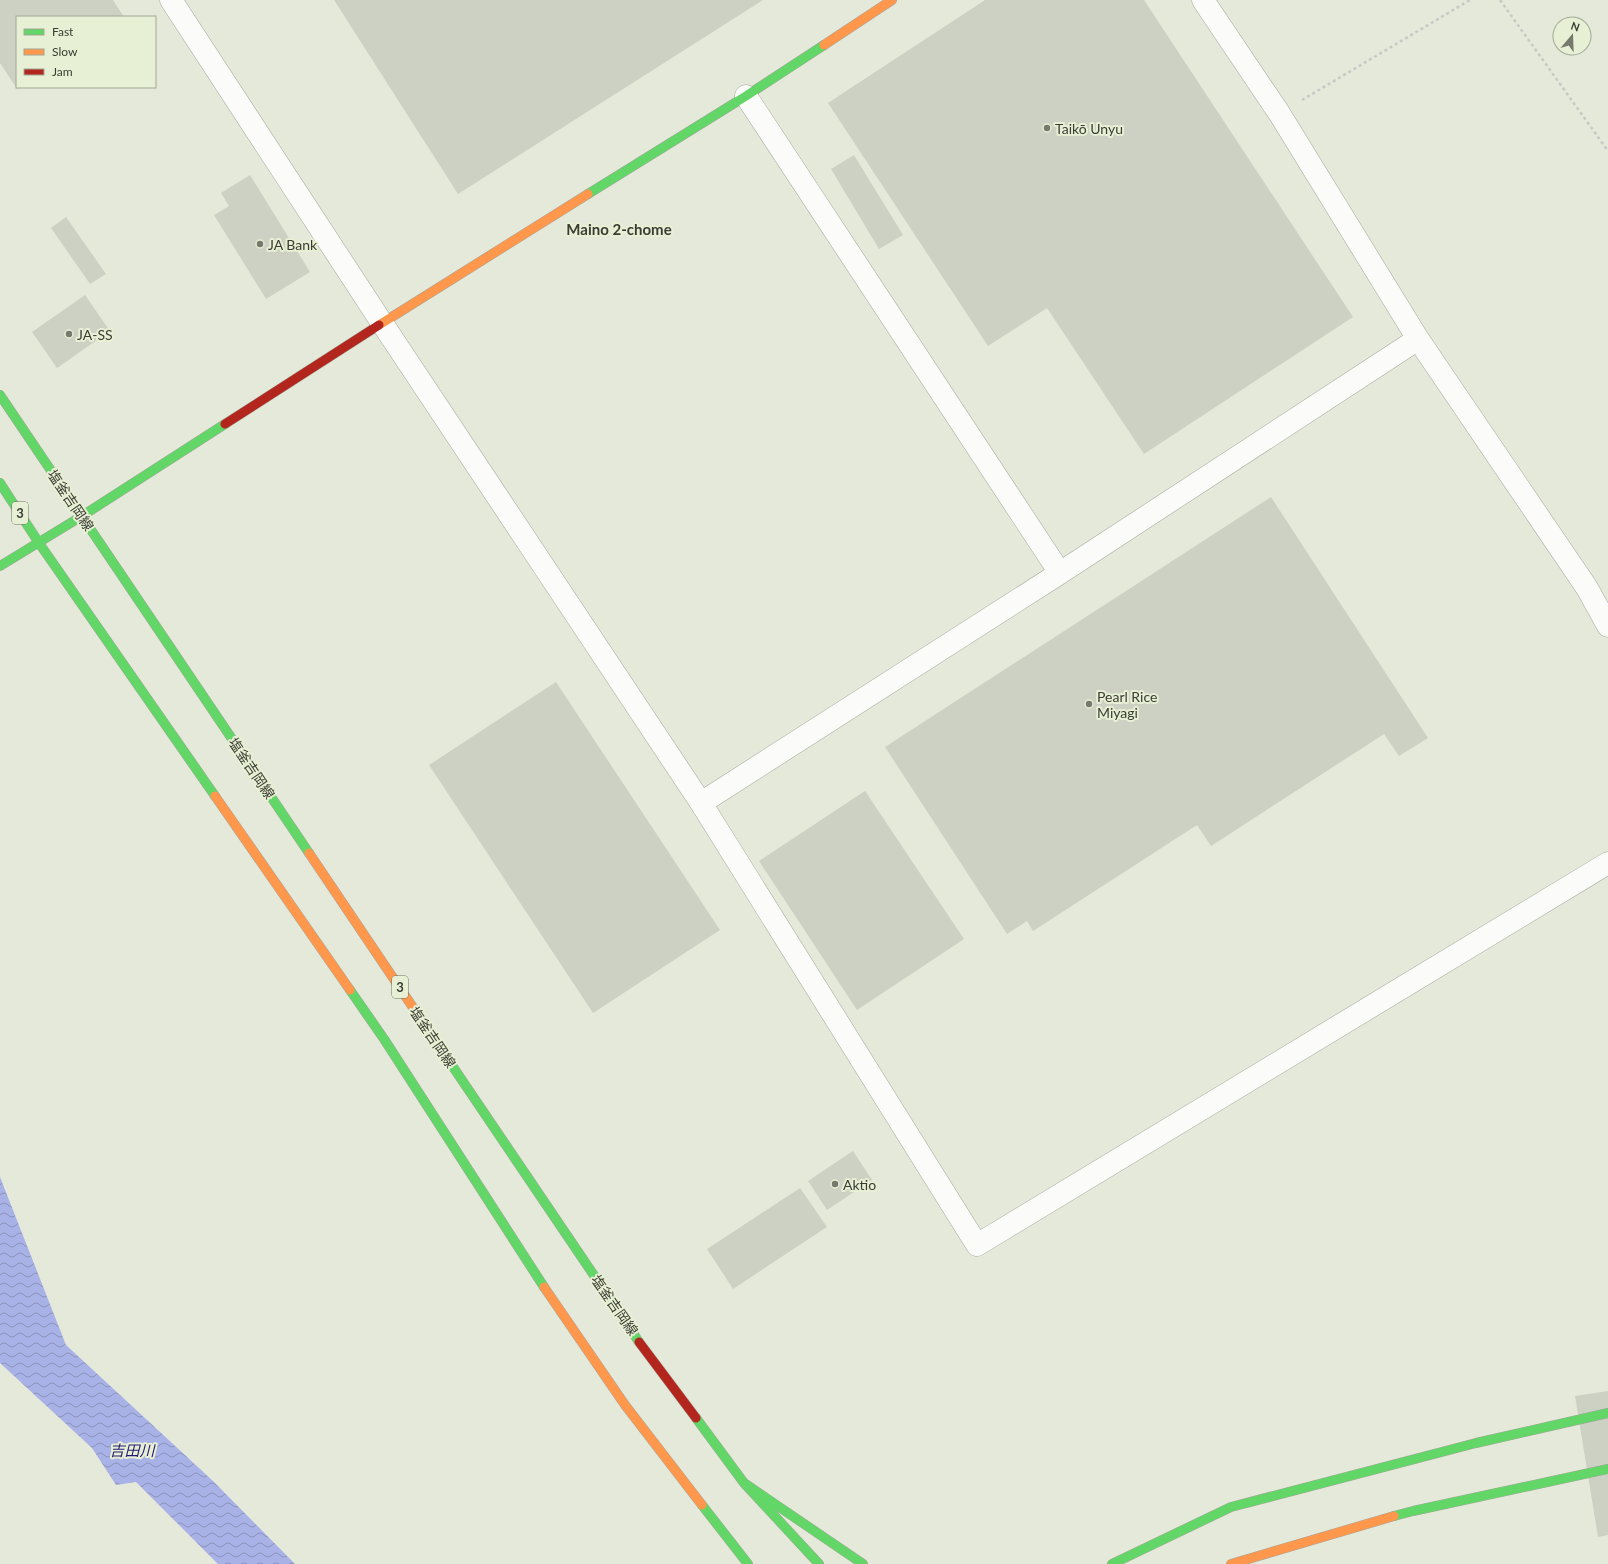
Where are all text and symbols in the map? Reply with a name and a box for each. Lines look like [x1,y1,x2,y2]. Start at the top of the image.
legend [16,16,156,88]
north arrow [1552,16,1592,56]
text: N [1569,19,1582,34]
text: Fast [52,24,74,39]
text: Slow [52,44,78,59]
text: Jam [52,64,73,79]
place label: Taikō Unyu [1055,120,1123,137]
marker: Taikō Unyu [1042,123,1052,133]
district label: Maino 2-chome [566,220,672,238]
place label: JA Bank [268,236,318,253]
marker: JA Bank [255,239,265,249]
place label: JA-SS [77,326,113,343]
marker: JA-SS [64,329,74,339]
street label: 塩釜吉岡線 [44,466,98,534]
road number: 3 [12,502,28,524]
place label: Pearl Rice Miyagi [1097,688,1157,721]
marker: Pearl Rice Miyagi [1084,699,1094,709]
street label: 塩釜吉岡線 [225,734,279,802]
road number: 3 [392,976,408,998]
street label: 塩釜吉岡線 [406,1003,460,1071]
place label: Aktio [843,1176,876,1193]
marker: Aktio [830,1179,840,1189]
street label: 塩釜吉岡線 [588,1271,642,1339]
water label: 吉田川 [109,1441,156,1459]

